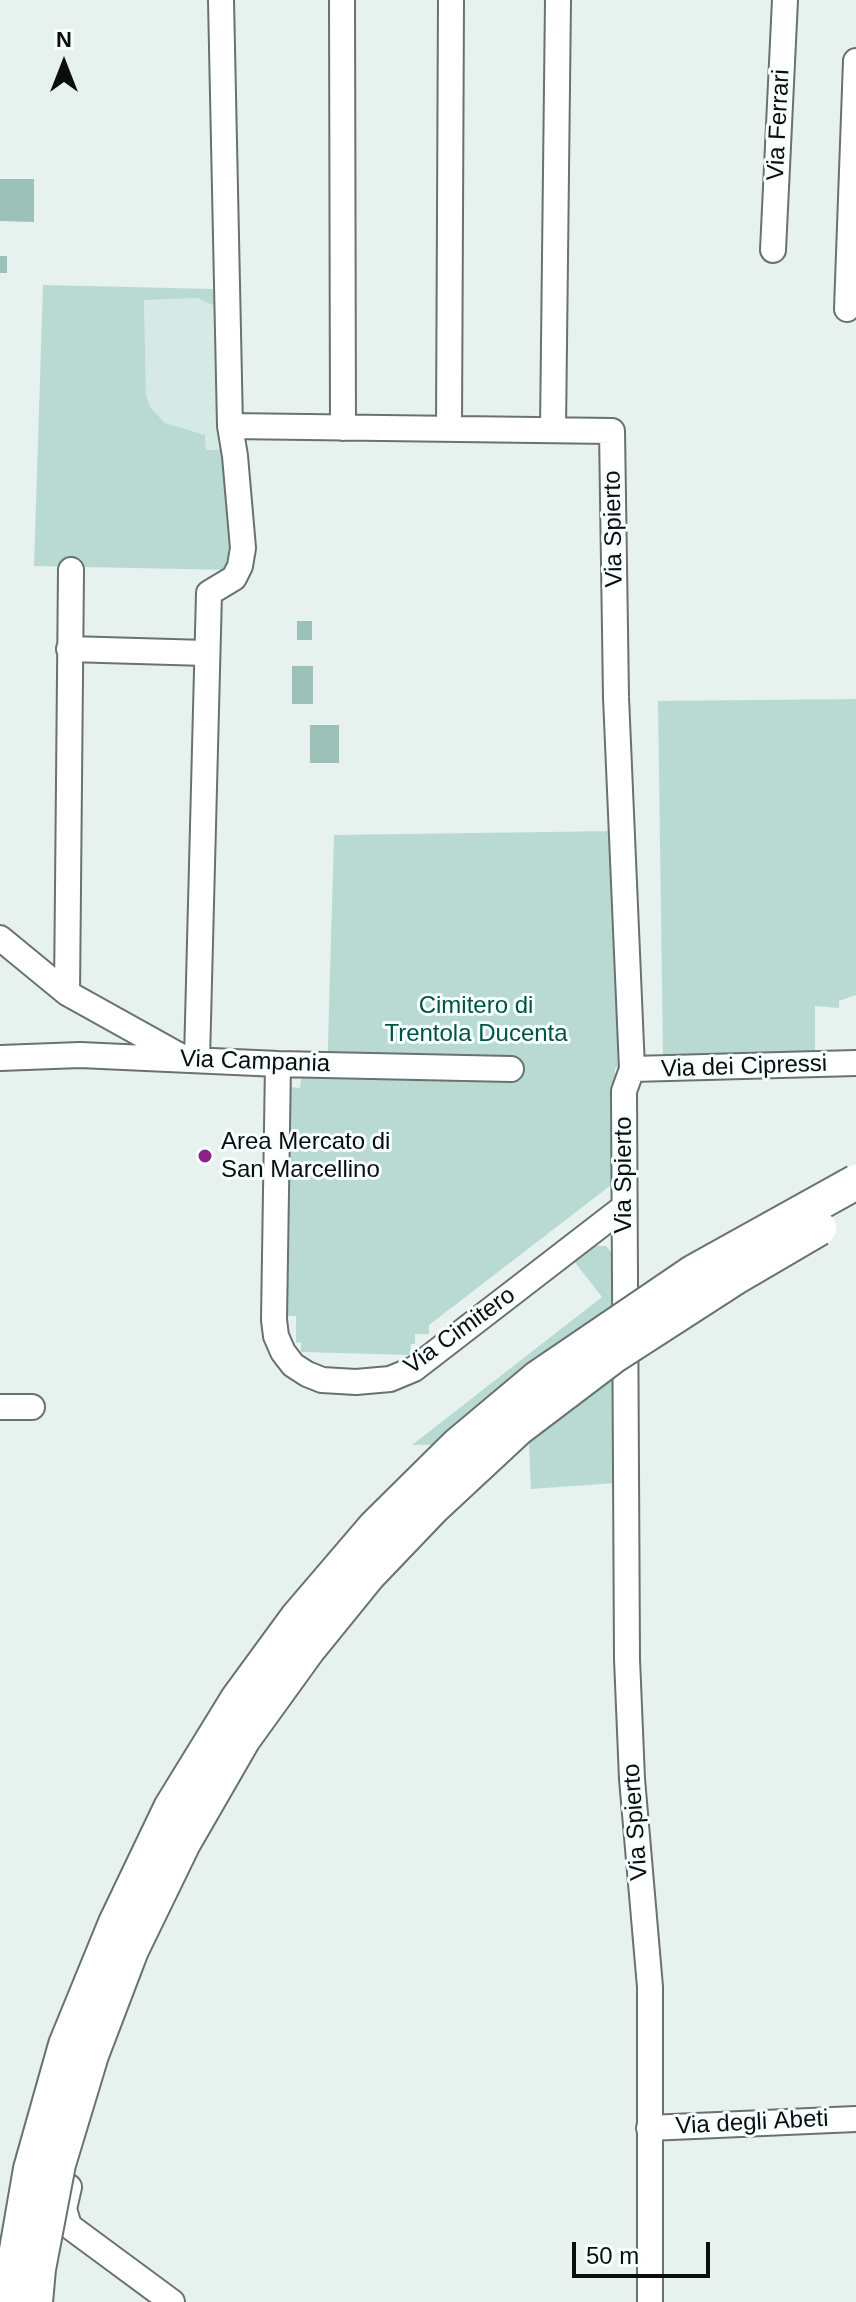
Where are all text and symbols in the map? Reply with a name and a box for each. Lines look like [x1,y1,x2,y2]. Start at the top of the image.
north arrow [24,24,104,104]
text: N [56,27,72,52]
street label: Via Ferrari [762,69,796,181]
street label: Via Spierto [599,470,629,588]
park label: Cimitero di Trentola Ducenta [384,992,568,1048]
street label: Via Campania [179,1045,331,1079]
street label: Via dei Cipressi [660,1050,828,1084]
street label: Via Spierto [610,1117,638,1233]
place label: Area Mercato di San Marcellino [221,1128,390,1184]
marker: Area Mercato di San Marcellino [196,1147,214,1165]
street label: Via Cimitero [399,1281,521,1381]
street label: Via Spierto [618,1763,654,1881]
street label: Via degli Abeti [675,2105,829,2141]
scale bar [576,2226,714,2276]
text: 50 m [586,2242,639,2269]

